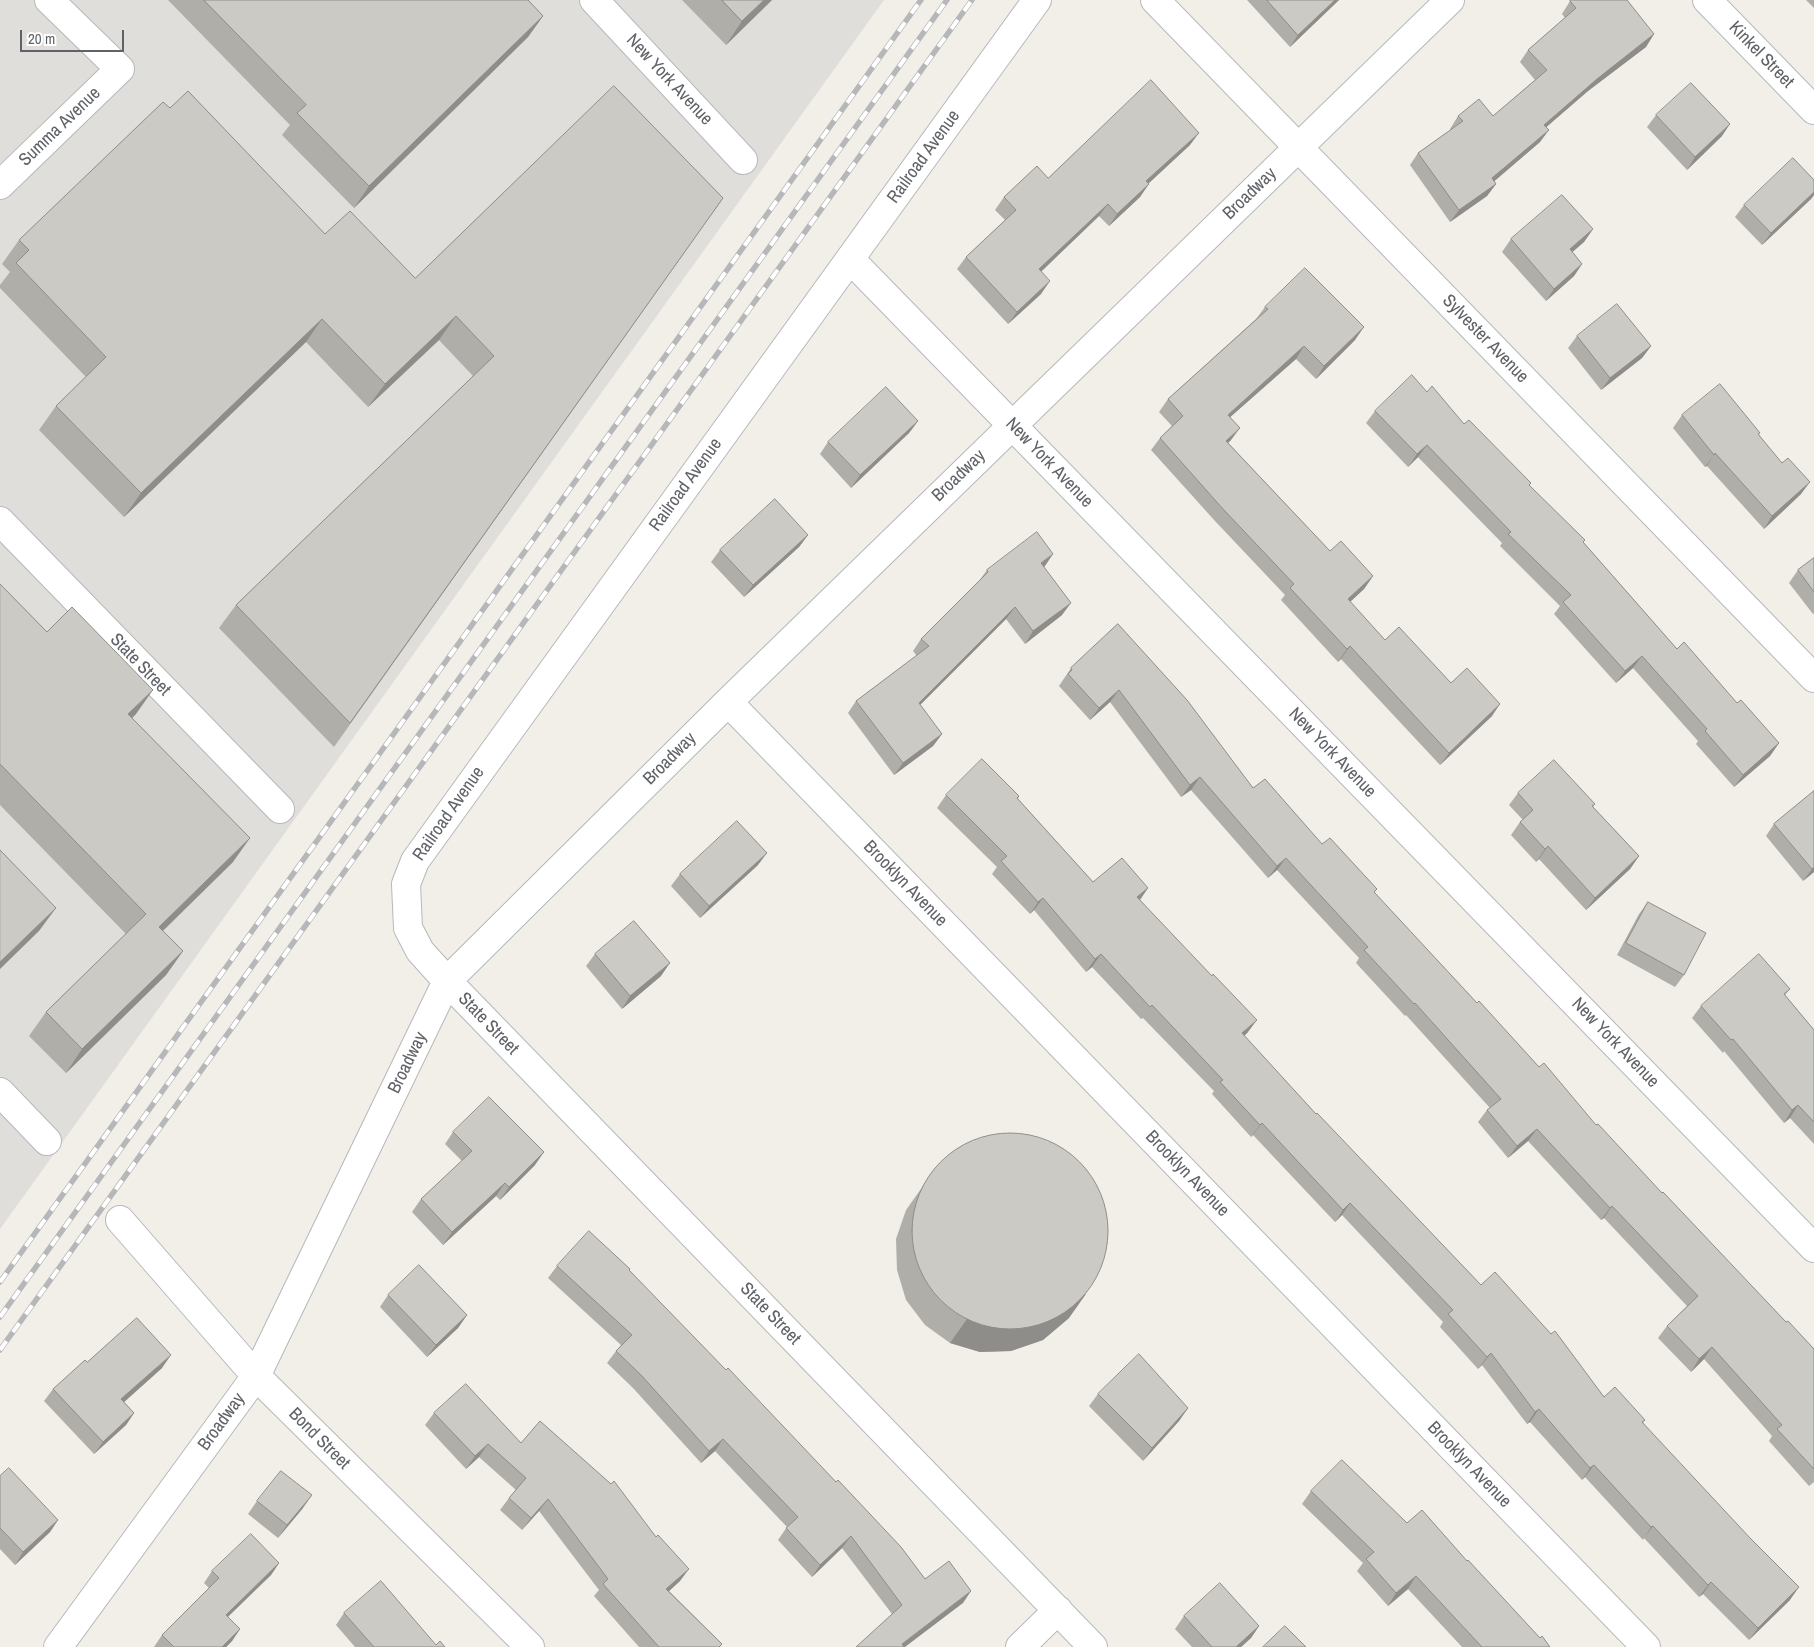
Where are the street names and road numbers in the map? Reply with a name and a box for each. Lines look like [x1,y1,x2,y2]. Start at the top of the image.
street label: Kinkel Street [1724,17,1798,93]
street label: New York Avenue [621,30,717,130]
street label: Summa Avenue [15,83,105,171]
street label: Railroad Avenue [883,106,965,208]
street label: Broadway [1219,163,1281,225]
street label: Sylvester Avenue [1437,290,1533,388]
street label: New York Avenue [1001,414,1097,512]
street label: Railroad Avenue [645,434,727,536]
street label: Broadway [928,445,990,507]
street label: State Street [105,629,175,701]
street label: New York Avenue [1284,704,1380,802]
street label: Broadway [639,728,701,790]
street label: Railroad Avenue [409,763,489,865]
street label: Brooklyn Avenue [859,836,951,932]
street label: State Street [453,988,523,1060]
street label: New York Avenue [1567,994,1663,1092]
street label: Broadway [384,1029,432,1097]
street label: Brooklyn Avenue [1141,1126,1233,1222]
street label: State Street [735,1278,805,1350]
street label: Broadway [194,1389,250,1455]
street label: Bond Street [284,1404,354,1474]
street label: Brooklyn Avenue [1423,1417,1515,1513]

